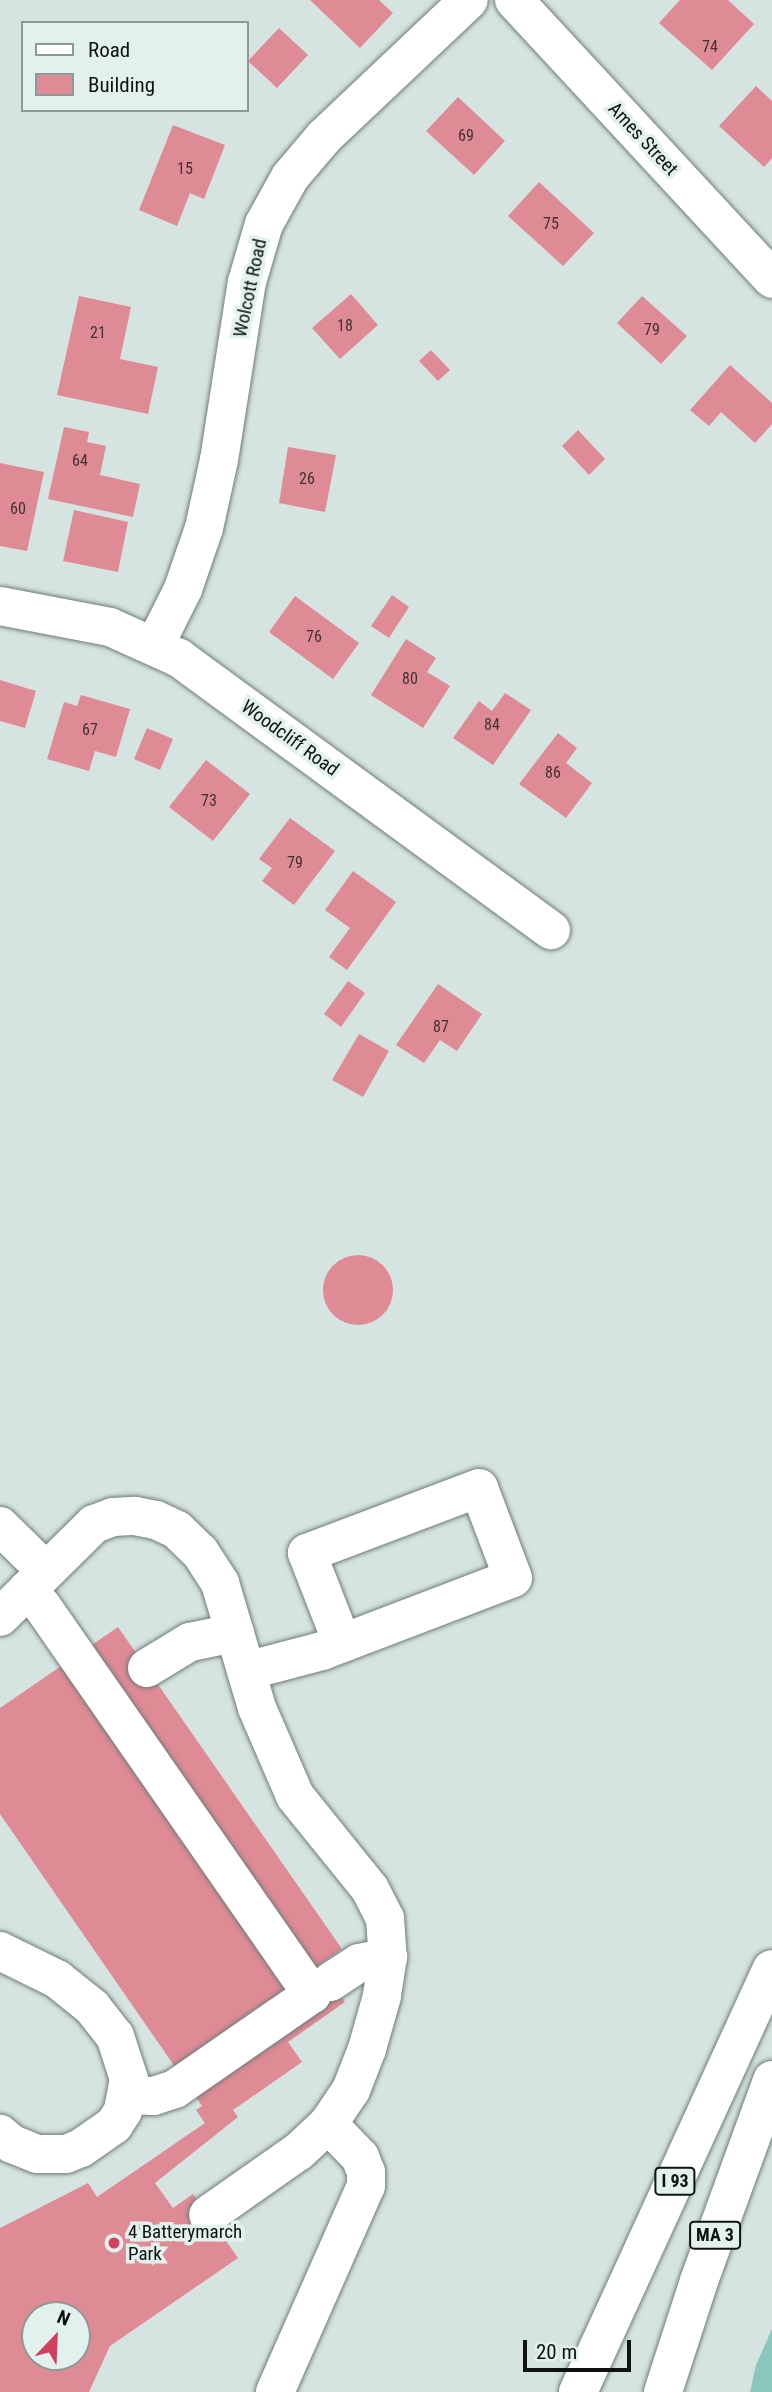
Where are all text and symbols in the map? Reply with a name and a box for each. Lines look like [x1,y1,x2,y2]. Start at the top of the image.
legend [21,21,248,112]
house number: 74 [702,37,718,57]
text: Road [88,38,130,62]
text: Building [88,73,155,97]
street label: Ames Street [603,98,683,180]
house number: 69 [458,126,474,146]
house number: 15 [177,159,193,179]
house number: 75 [543,214,559,234]
street label: Wolcott Road [228,237,272,339]
house number: 18 [337,316,353,336]
house number: 79 [644,320,660,340]
house number: 21 [90,323,106,343]
house number: 64 [72,451,88,471]
house number: 26 [299,469,315,489]
house number: 60 [10,499,26,519]
house number: 76 [306,627,322,647]
house number: 80 [402,669,418,689]
street label: Woodcliff Road [237,695,343,781]
house number: 84 [484,715,500,735]
house number: 67 [82,720,98,740]
house number: 86 [545,763,561,783]
house number: 73 [201,791,217,811]
house number: 79 [287,853,303,873]
house number: 87 [433,1017,449,1037]
road number: I 93 [654,2166,696,2196]
road number: MA 3 [689,2220,741,2250]
place label: 4 Batterymarch Park [128,2221,242,2265]
marker: 4 Batterymarch Park [106,2235,122,2251]
north arrow [21,2301,91,2371]
text: N [54,2305,73,2331]
scale bar [527,2326,636,2370]
text: 20 m [536,2340,577,2364]

